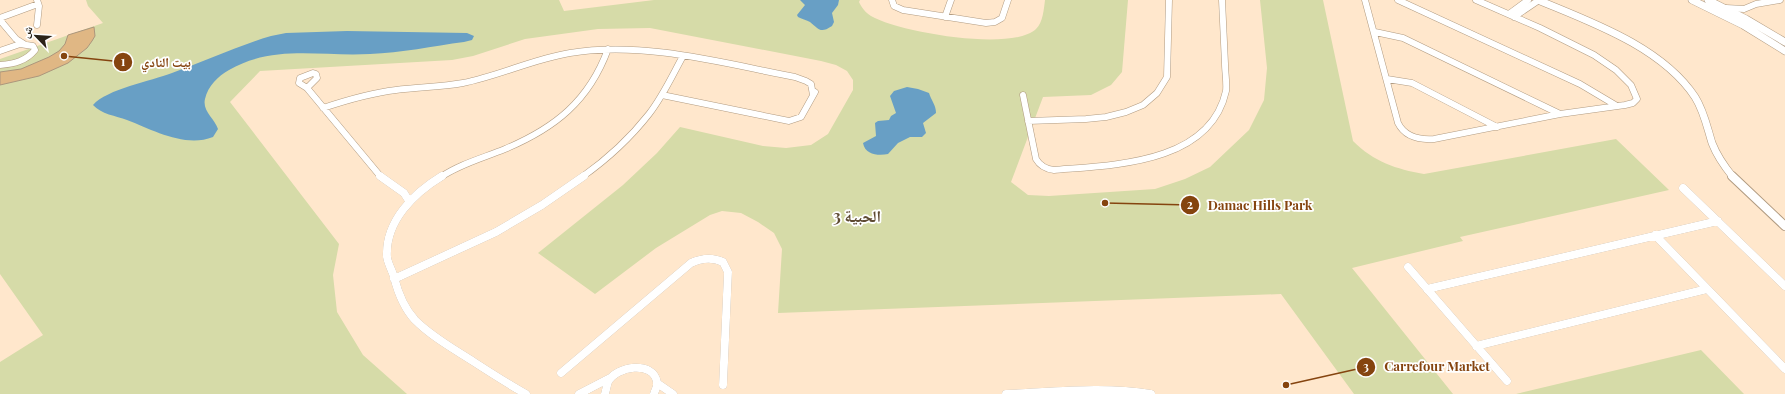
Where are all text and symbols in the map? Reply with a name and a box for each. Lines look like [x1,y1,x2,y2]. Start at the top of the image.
north arrow [16,16,56,56]
text: ش [17,23,37,40]
callout: بيت النادي [113,50,199,75]
text: 1 [121,53,126,69]
text: بيت النادي [141,53,191,73]
callout: Damac Hills Park [1180,193,1321,218]
text: 2 [1187,196,1193,212]
text: Damac Hills Park [1208,196,1313,213]
district label: الحبية 3 [833,205,881,226]
callout: Carrefour Market [1356,354,1498,379]
text: Carrefour Market [1384,357,1490,374]
text: 3 [1363,358,1369,374]

